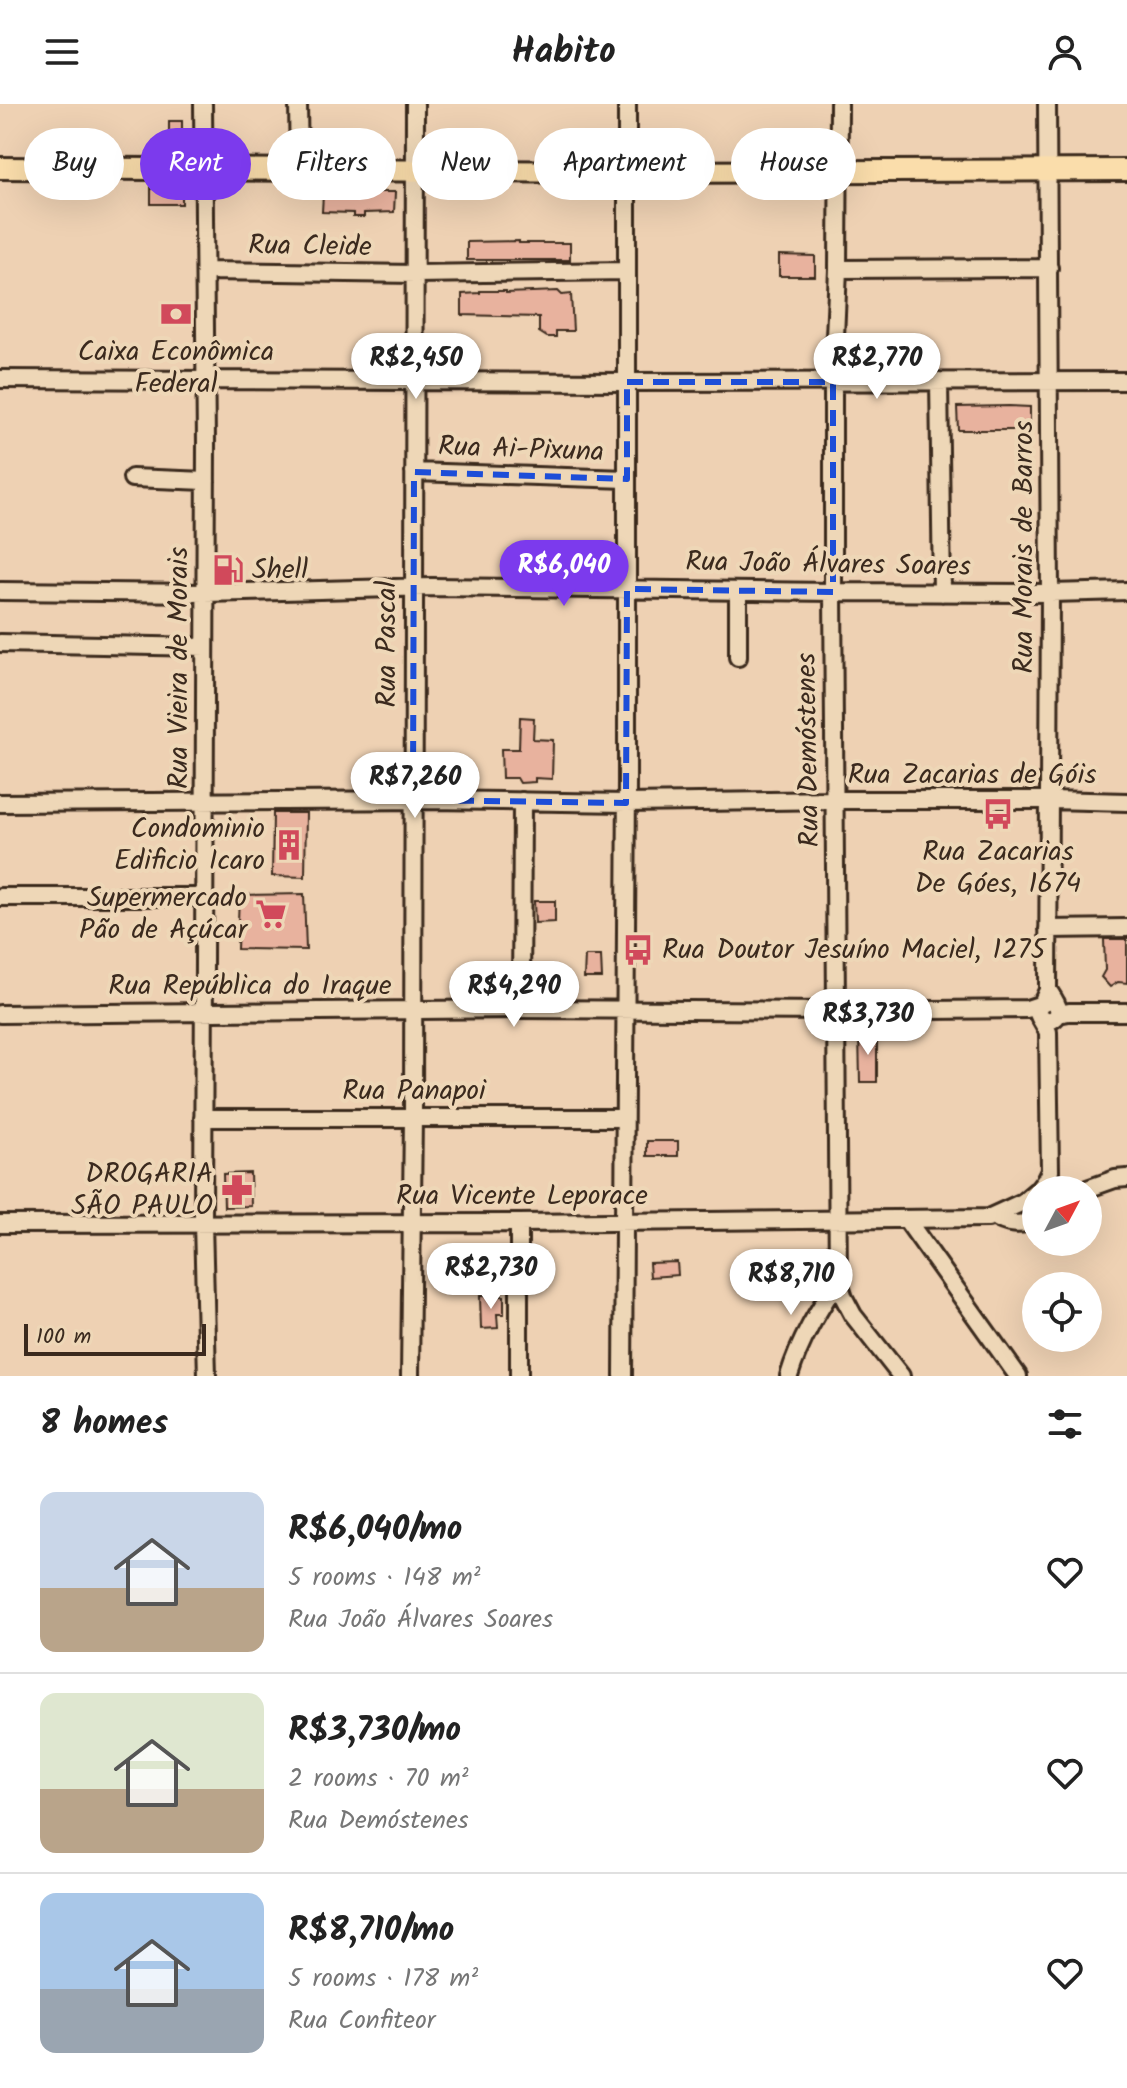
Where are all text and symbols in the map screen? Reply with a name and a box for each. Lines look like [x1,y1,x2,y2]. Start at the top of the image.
text: Habito [511,24,616,81]
icon: menu [40,30,84,74]
icon: person [1043,30,1087,74]
chip: Buy [24,128,124,200]
chip: Rent [140,128,251,200]
chip: Filters [267,128,396,200]
chip: New [412,128,518,200]
chip: Apartment [534,128,715,200]
chip: House [731,128,856,200]
street label: Rua Cleide [248,223,373,271]
bank icon: Caixa Econômica Federal [159,297,193,331]
place label: Caixa Econômica Federal [78,330,274,407]
pin: R$2,450 [342,333,490,401]
pin: R$2,770 [803,333,951,401]
text: R$2,450 [369,338,463,380]
text: R$2,770 [832,338,922,380]
street label: Rua Morais de Barros [1002,420,1047,674]
street label: Rua Ai-Pixuna [437,425,605,475]
pin: R$6,040 [490,540,638,608]
street label: Rua João Álvares Soares [685,540,971,590]
text: R$6,040 [518,545,610,587]
street label: Rua Vieira de Morais [157,547,202,789]
place label: Shell [252,548,308,593]
fuel station icon: Shell [211,553,245,587]
street label: Rua Pascal [365,580,410,707]
street label: Rua Demóstenes [785,652,833,848]
pin: R$7,260 [341,752,489,820]
street label: Rua Zacarias de Góis [848,753,1096,798]
text: R$7,260 [369,757,461,799]
bus stop icon: Rua Zacarias De Góes, 1674 [981,797,1015,831]
place label: Condominio Edificio Icaro [114,807,265,884]
building icon: Condominio Edificio Icaro [272,828,306,862]
place label: Rua Zacarias De Góes, 1674 [915,830,1081,907]
place label: Supermercado Pão de Açúcar [79,876,249,953]
supermarket icon: Supermercado Pão de Açúcar [254,897,288,931]
place label: Rua Doutor Jesuíno Maciel, 1275 [662,928,1047,973]
bus stop icon: Rua Doutor Jesuíno Maciel, 1275 [621,933,655,967]
pin: R$4,290 [440,961,588,1029]
street label: Rua República do Iraque [108,964,392,1009]
text: R$4,290 [467,966,561,1008]
pin: R$3,730 [794,989,942,1057]
text: R$3,730 [822,994,914,1036]
street label: Rua Panapoi [342,1069,487,1114]
place label: DROGARIA SÃO PAULO [71,1152,213,1229]
pharmacy icon: DROGARIA SÃO PAULO [220,1173,254,1207]
street label: Rua Vicente Leporace [396,1174,648,1219]
north arrow [1022,1176,1102,1256]
map controls [1022,1176,1102,1352]
pin: R$2,730 [417,1243,565,1311]
text: R$2,730 [445,1248,537,1290]
pin: R$8,710 [717,1249,865,1317]
text: R$8,710 [748,1254,834,1296]
button: locate [1022,1272,1102,1352]
scale bar [24,1320,206,1356]
text: 100 m [36,1320,91,1355]
text: 8 homes [40,1397,168,1451]
icon: filters [1043,1402,1087,1446]
text: R$6,040/mo [288,1503,462,1557]
icon: home [104,1524,200,1620]
icon: heart [1043,1550,1087,1594]
text: 5 rooms · 148 m² [288,1557,481,1599]
text: Rua João Álvares Soares [288,1599,553,1641]
text: R$3,730/mo [288,1704,461,1758]
icon: home [104,1725,200,1821]
icon: heart [1043,1751,1087,1795]
text: 2 rooms · 70 m² [288,1758,469,1800]
text: Rua Demóstenes [288,1800,469,1842]
text: R$8,710/mo [288,1904,454,1958]
icon: home [104,1925,200,2021]
icon: heart [1043,1951,1087,1995]
text: 5 rooms · 178 m² [288,1958,478,2000]
text: Rua Confiteor [288,2000,435,2042]

